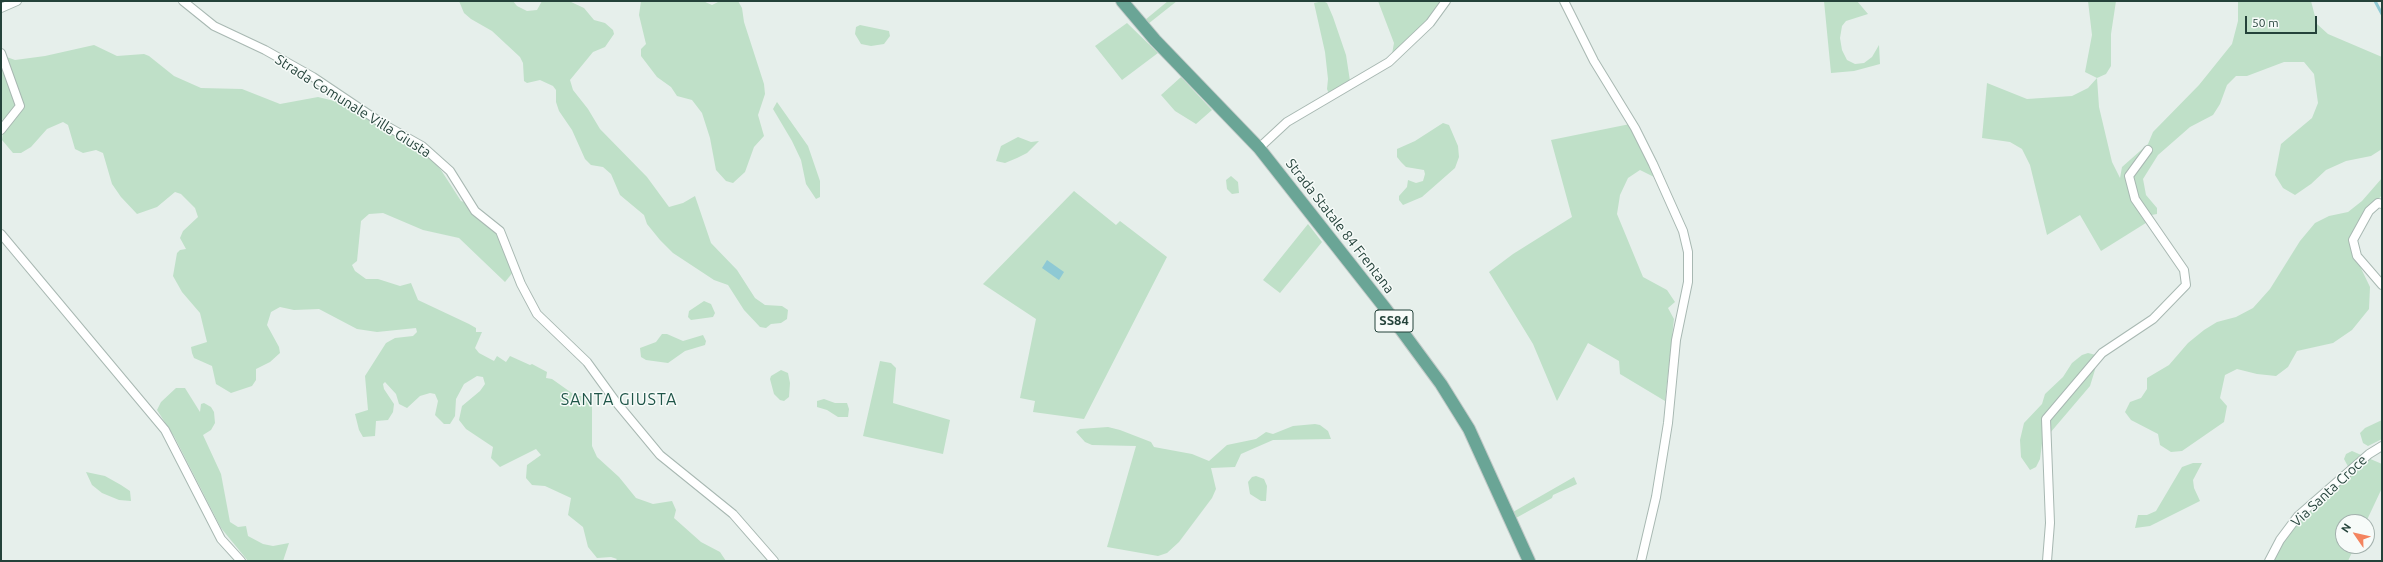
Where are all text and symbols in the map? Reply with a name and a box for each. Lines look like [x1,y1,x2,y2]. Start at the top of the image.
scale bar [2247,8,2319,34]
text: 50 m [2252,16,2279,29]
street label: Strada Comunale Villa Giusta [272,51,434,161]
street label: Strada Statale 84 Frentana [1282,155,1398,297]
road number: SS84 [1375,310,1413,332]
district label: SANTA GIUSTA [561,390,677,410]
street label: Via Santa Croce [2288,452,2370,530]
north arrow [2335,514,2375,554]
text: N [2339,521,2353,535]

